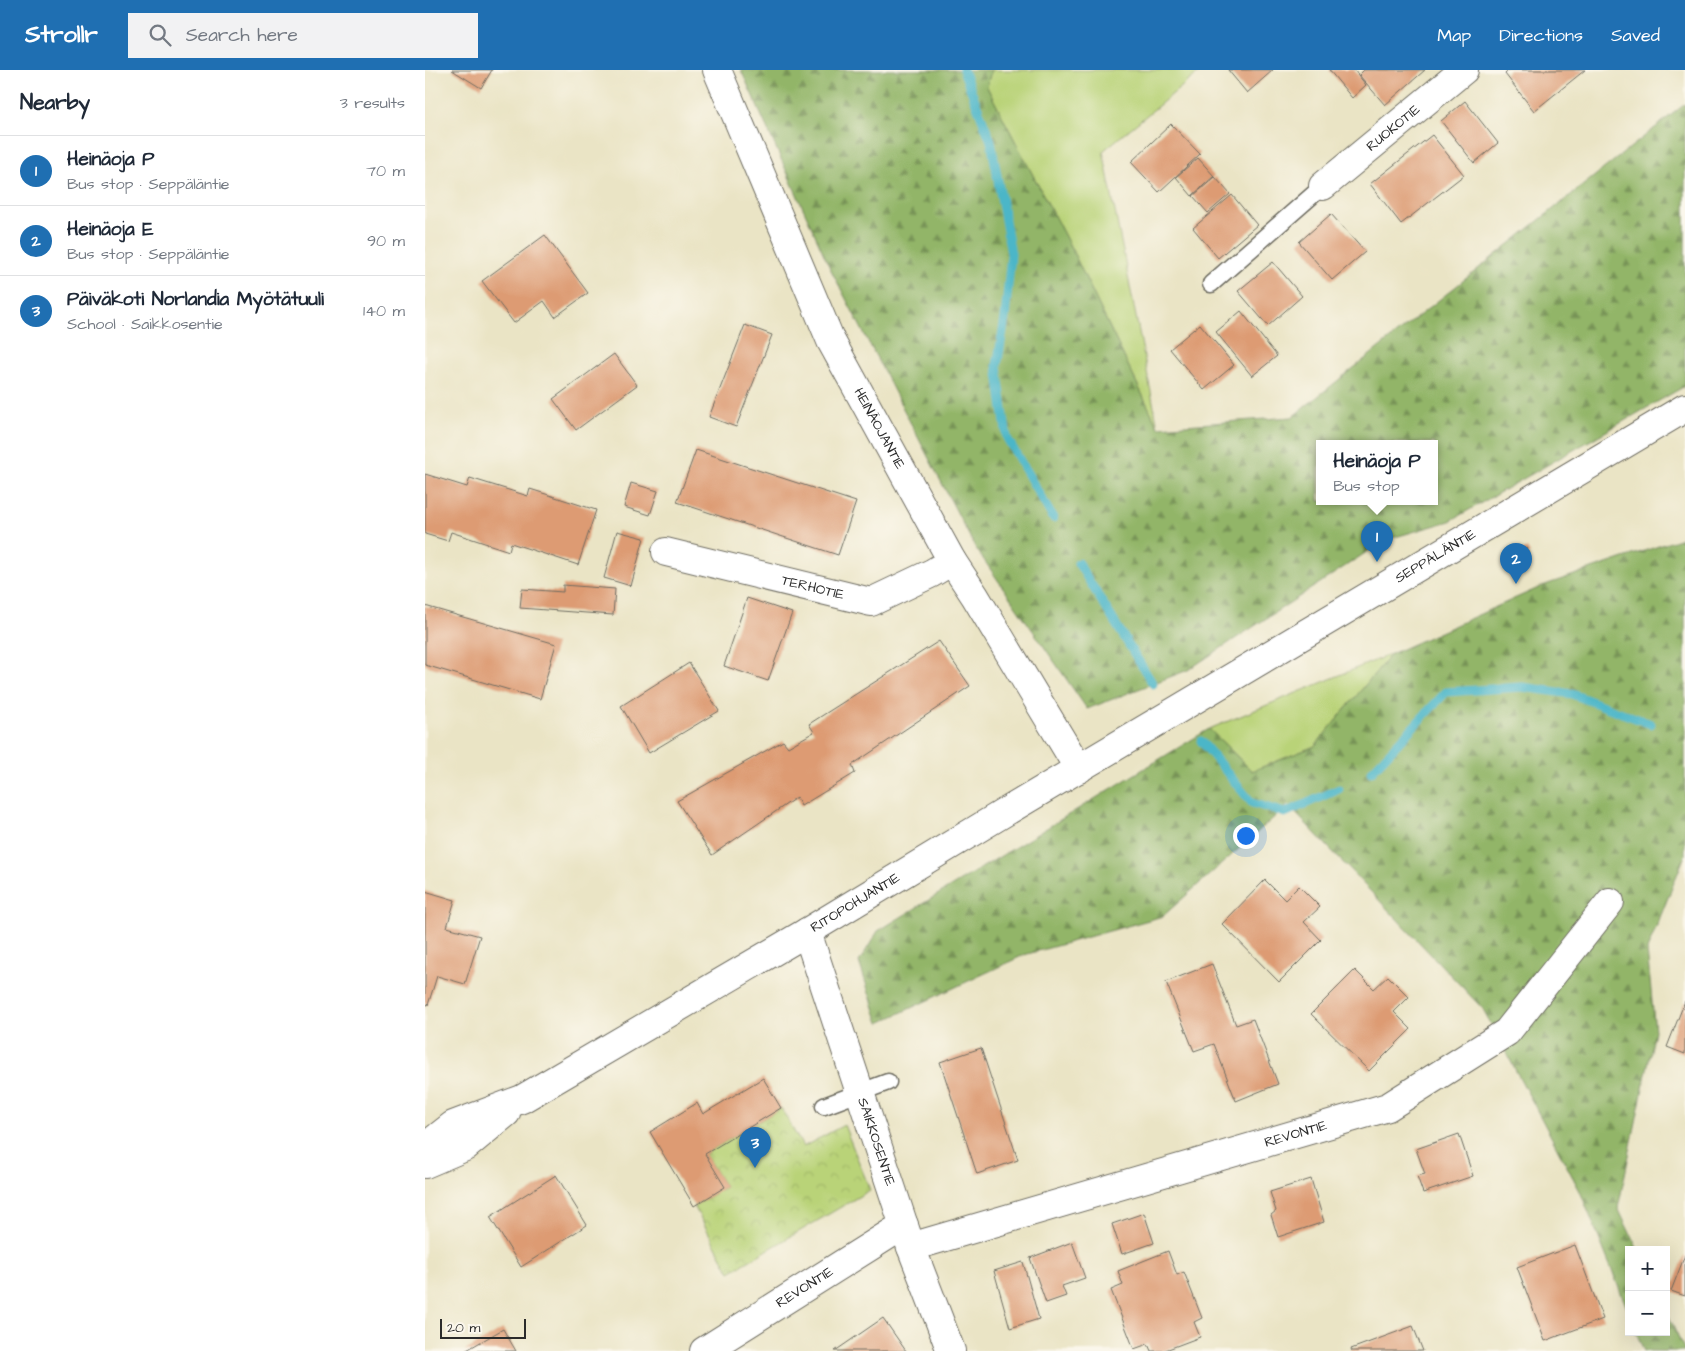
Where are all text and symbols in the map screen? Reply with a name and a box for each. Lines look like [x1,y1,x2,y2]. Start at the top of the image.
search box [128,13,478,58]
text: Strollr [25,18,98,52]
icon: search [146,21,174,49]
text: Search here [186,22,298,49]
text: Map [1437,23,1471,48]
text: Directions [1499,23,1583,48]
text: Saved [1611,23,1660,48]
text: Nearby [20,88,90,117]
text: 3 results [340,92,405,114]
street label: RUOKOTIE [1362,100,1425,156]
text: Heinäoja P [67,146,154,173]
text: 1 [35,160,37,182]
text: 70 m [366,160,405,182]
text: Bus stop · Seppäläntie [67,173,230,195]
text: Heinäoja E [67,216,153,243]
text: 2 [31,230,41,252]
text: 90 m [367,230,405,252]
text: Bus stop · Seppäläntie [67,243,230,265]
text: Päiväkoti Norlandia Myötätuuli [67,286,324,313]
text: 3 [32,300,40,322]
text: 140 m [363,300,405,322]
text: School · Saikkosentie [67,313,223,335]
street label: HEINÄOJANTIE [849,384,910,474]
popup [1316,440,1438,505]
text: Heinäoja P [1333,448,1421,475]
text: Bus stop [1333,475,1400,497]
pin: 1 [1361,521,1393,562]
street label: SEPPÄLÄNTIE [1391,524,1480,588]
pin: 2 [1500,543,1532,584]
street label: TERHOTIE [779,570,847,605]
your location [1233,823,1259,849]
street label: RITOPOHJANTIE [807,868,904,938]
street label: SAIKKOSENTIE [852,1095,900,1189]
street label: REVONTIE [1262,1115,1330,1153]
pin: 3 [739,1127,771,1168]
map controls [1625,1246,1670,1336]
button: + [1625,1246,1670,1291]
street label: REVONTIE [772,1262,838,1313]
button: − [1625,1291,1670,1336]
scale bar [440,1316,526,1339]
text: 20 m [447,1318,480,1338]

